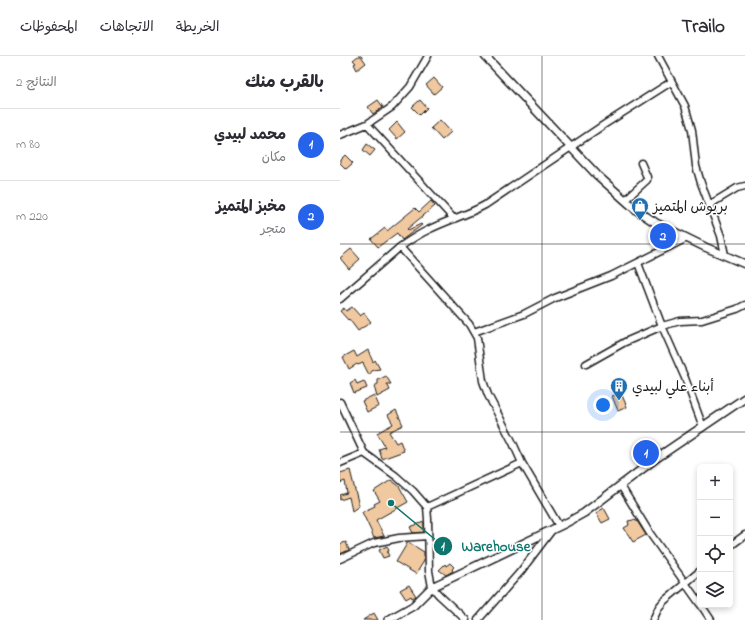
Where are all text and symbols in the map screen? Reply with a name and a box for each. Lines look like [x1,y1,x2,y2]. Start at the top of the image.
text: Trailo [681,14,725,41]
text: المحفوظات [20,17,78,38]
text: الاتجاهات [100,17,154,38]
text: الخريطة [176,17,219,38]
text: بالقرب منك [245,70,324,95]
text: النتائج: 2 [16,73,57,92]
text: محمد لبيدي [214,124,286,146]
text: 80 m [16,135,40,154]
text: 1 [309,135,313,154]
text: مكان [262,148,286,167]
text: مخبز المتميز [216,196,286,218]
shop icon: بريوش المتميز [630,196,650,221]
place label: بريوش المتميز [652,197,728,218]
text: 220 m [16,207,48,226]
text: 2 [308,207,314,226]
text: متجر [261,220,286,239]
pin: 2 [650,221,676,251]
building icon: أبناء علي لبيدي [609,376,629,401]
place label: أبناء علي لبيدي [632,377,714,399]
your location [593,395,613,415]
pin: 1 [633,438,659,468]
map controls [697,464,733,608]
button: + [697,464,733,500]
button: − [697,500,733,536]
callout: Warehouse [433,532,538,559]
text: Warehouse [462,536,532,558]
button: locate [697,536,733,572]
text: 1 [441,538,445,556]
button: layers [697,572,733,608]

